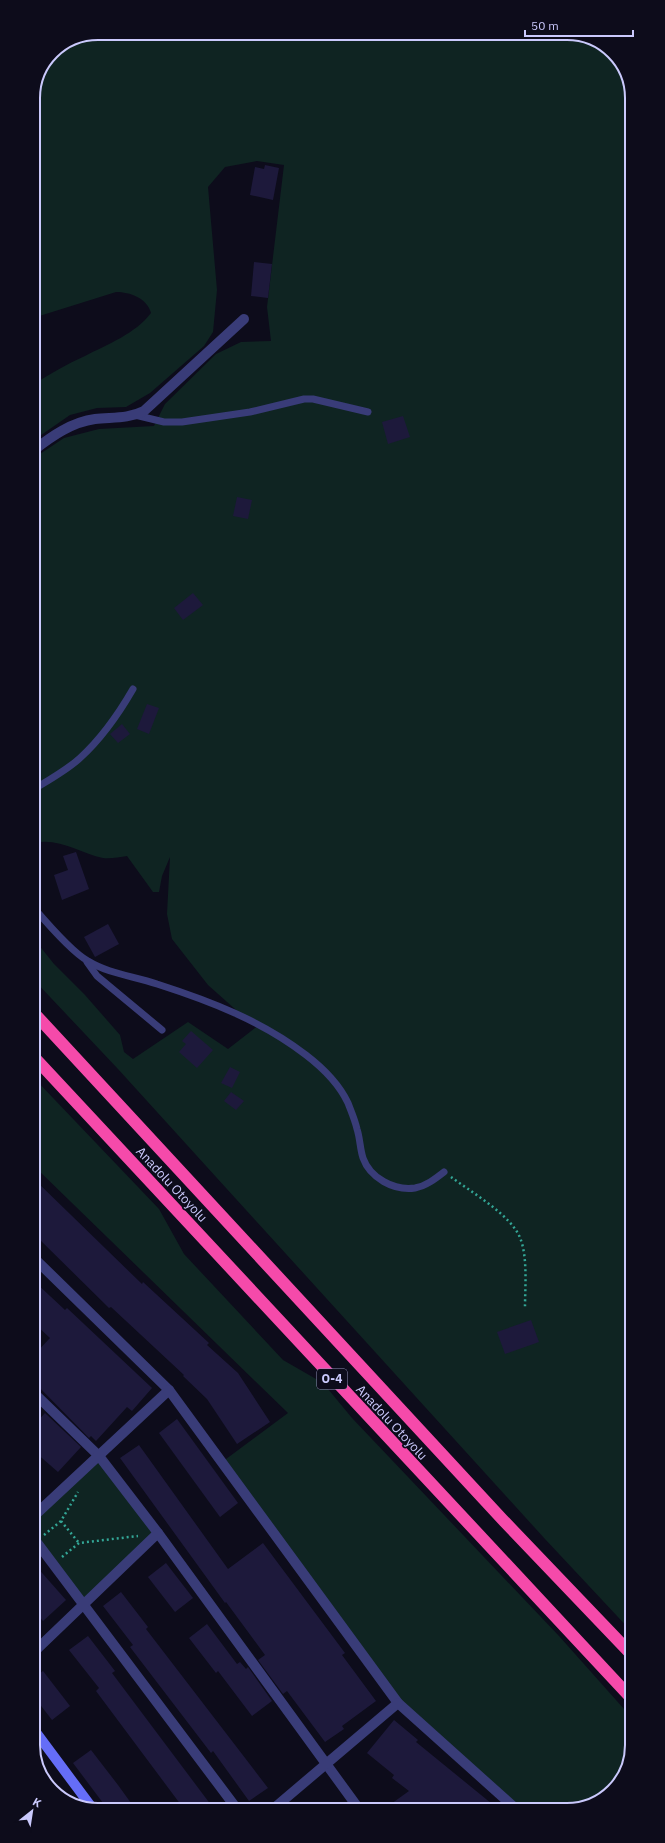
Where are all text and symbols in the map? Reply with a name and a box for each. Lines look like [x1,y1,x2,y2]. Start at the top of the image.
scale bar [525,12,633,38]
text: 50 m [531,18,559,33]
street label: Anadolu Otoyolu [132,1143,211,1226]
road number: O-4 [317,1369,347,1389]
street label: Anadolu Otoyolu [352,1381,431,1464]
north arrow [12,1791,52,1831]
text: K [30,1794,44,1810]

